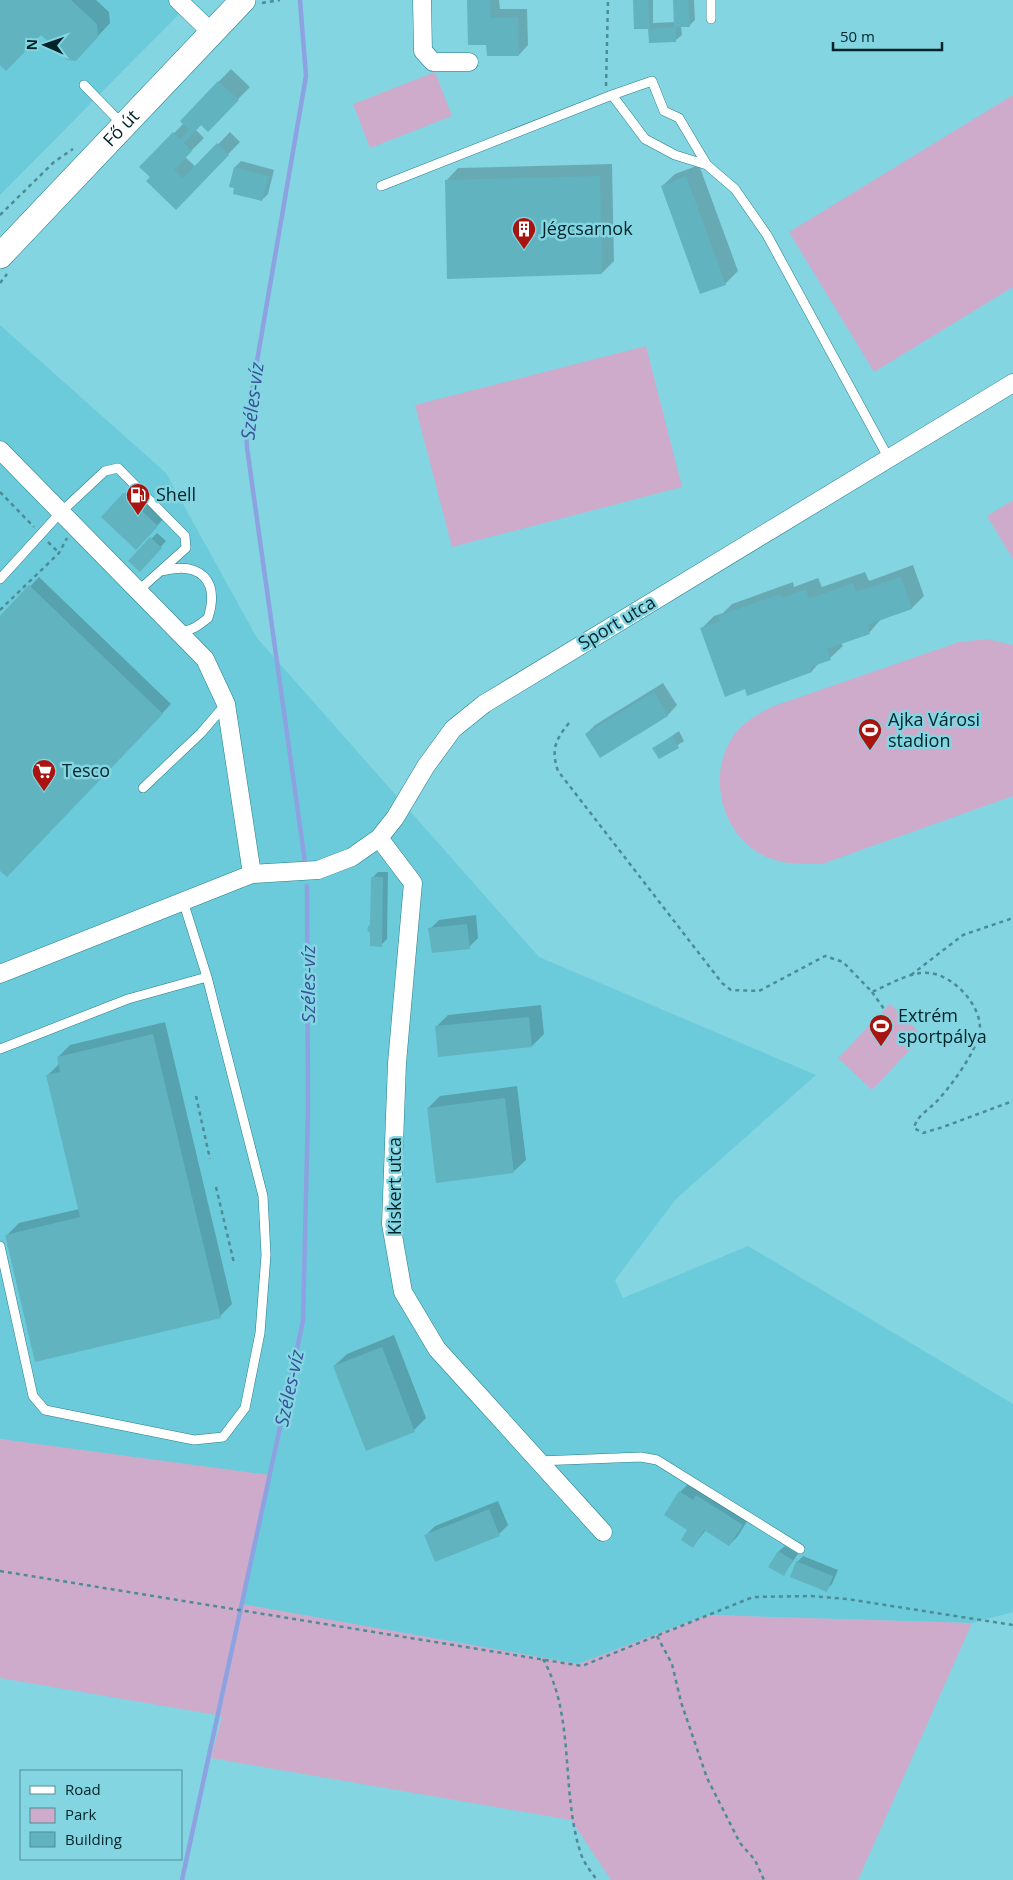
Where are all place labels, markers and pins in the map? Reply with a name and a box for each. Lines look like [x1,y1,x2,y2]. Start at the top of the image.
building icon: Jégcsarnok [511,216,537,250]
place label: Jégcsarnok [540,216,633,240]
fuel station icon: Shell [125,482,151,516]
place label: Shell [156,482,196,506]
place label: Ajka Városi stadion [888,707,980,752]
sports icon: Ajka Városi stadion [857,717,883,751]
supermarket icon: Tesco [31,758,57,792]
place label: Tesco [62,758,110,782]
place label: Extrém sportpálya [898,1003,987,1048]
sports icon: Extrém sportpálya [868,1013,894,1047]

